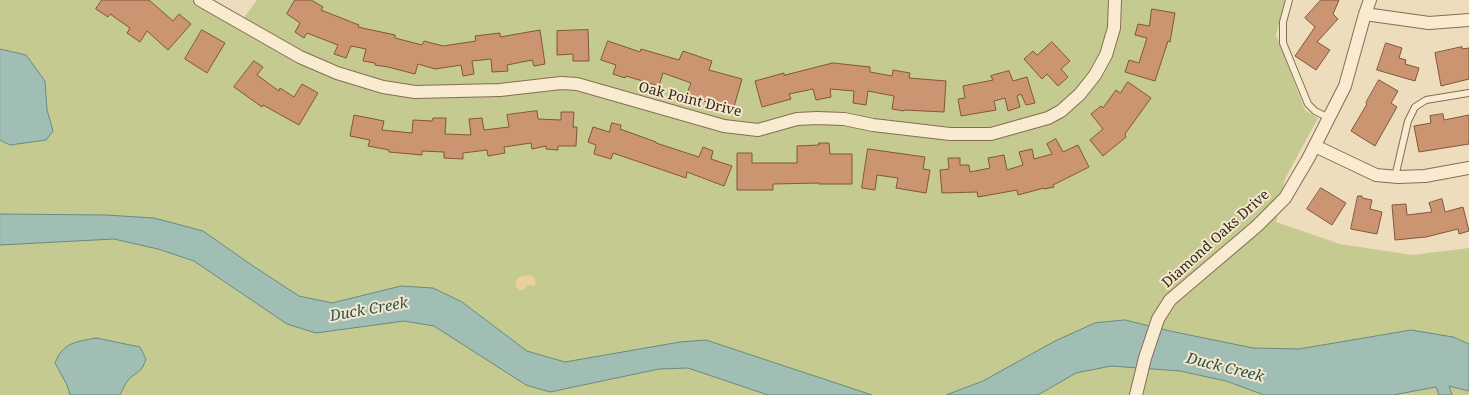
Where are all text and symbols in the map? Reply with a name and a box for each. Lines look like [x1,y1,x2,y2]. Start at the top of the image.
street label: Oak Point Drive [637,79,743,121]
street label: Diamond Oaks Drive [1159,186,1273,292]
water label: Duck Creek [329,294,409,326]
water label: Duck Creek [1184,350,1266,386]

